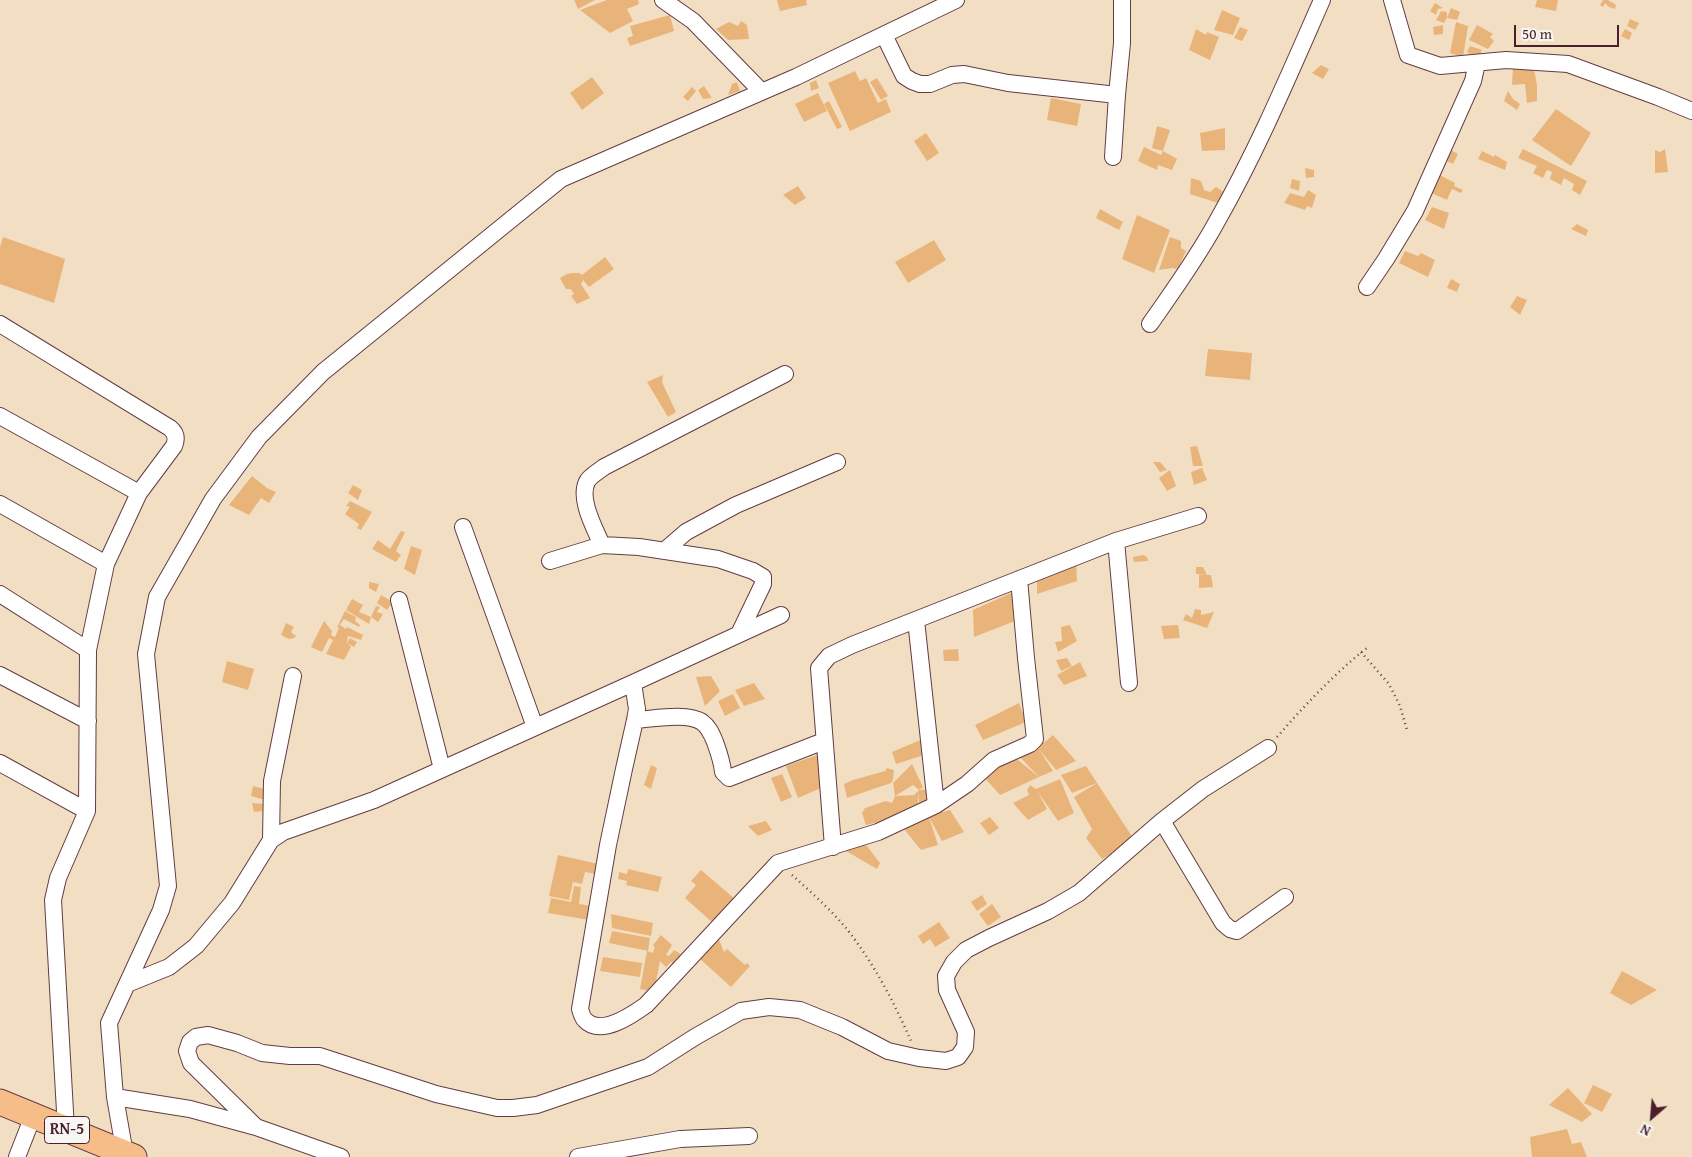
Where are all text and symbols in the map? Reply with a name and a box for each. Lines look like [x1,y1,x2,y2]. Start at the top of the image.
scale bar [1517,15,1622,47]
text: 50 m [1522,23,1552,44]
north arrow [1627,1092,1677,1142]
road number: RN-5 [44,1116,90,1144]
text: N [1636,1119,1654,1141]

